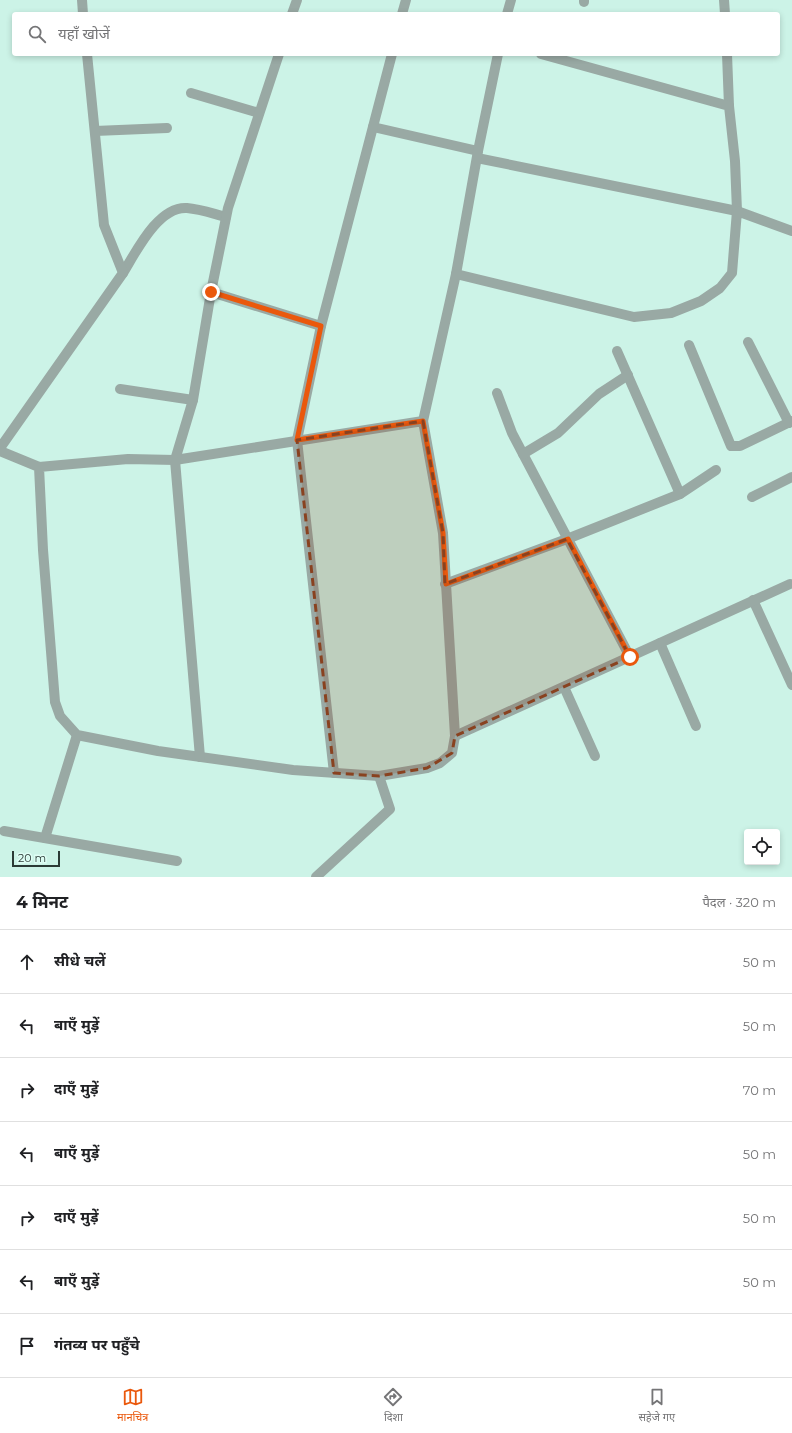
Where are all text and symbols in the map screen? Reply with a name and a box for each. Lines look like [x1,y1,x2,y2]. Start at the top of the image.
search box [12,12,780,56]
icon: search [26,23,48,45]
text: यहाँ खोजें [58,24,110,43]
route end [202,283,220,301]
route start [621,648,639,666]
map controls [744,829,780,865]
button: locate [744,829,780,865]
scale bar [12,849,60,868]
text: 20 m [18,851,46,865]
text: 4 मिनट [16,892,68,912]
text: पैदल · 320 m [702,894,776,910]
icon: ahead [16,951,38,973]
text: सीधे चलें [54,951,106,970]
text: 50 m [743,954,776,970]
icon: left [16,1015,38,1037]
text: बाएँ मुड़ें [54,1015,99,1034]
text: 50 m [743,1018,776,1034]
icon: right [16,1079,38,1101]
text: दाएँ मुड़ें [54,1079,99,1098]
text: 70 m [743,1082,776,1098]
icon: left [16,1143,38,1165]
text: बाएँ मुड़ें [54,1143,99,1162]
text: 50 m [743,1146,776,1162]
icon: right [16,1207,38,1229]
text: दाएँ मुड़ें [54,1207,99,1226]
text: 50 m [743,1210,776,1226]
icon: left [16,1271,38,1293]
text: बाएँ मुड़ें [54,1271,99,1290]
text: 50 m [743,1274,776,1290]
icon: arrive [16,1335,38,1357]
text: गंतव्य पर पहुँचे [54,1335,140,1354]
tab: मानचित्र [117,1386,148,1425]
tab: दिशा [382,1386,404,1425]
tab: सहेजे गए [638,1386,675,1425]

